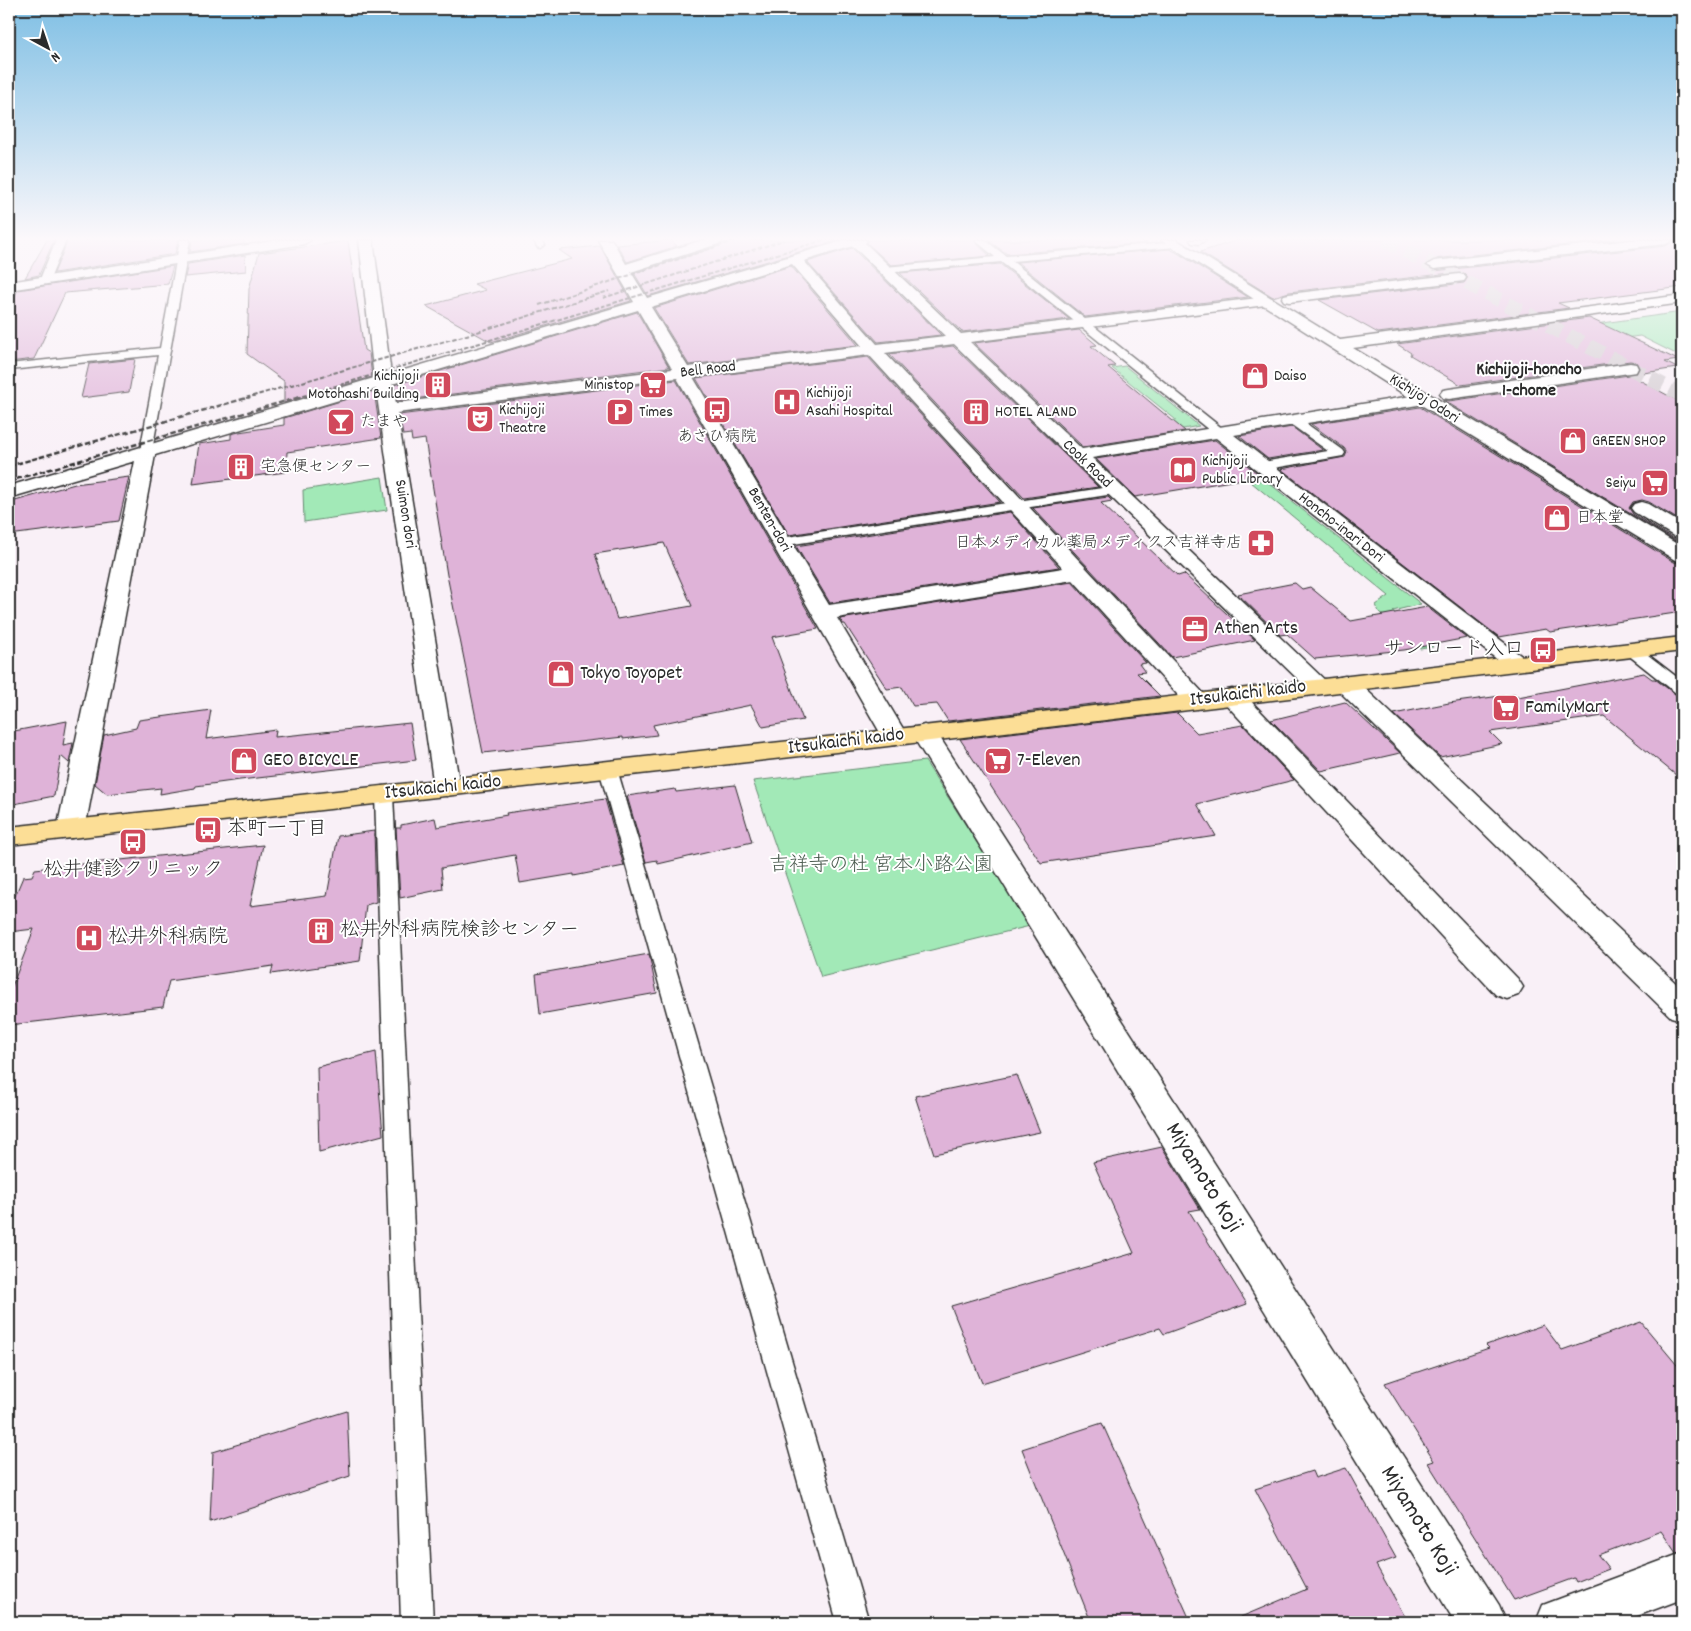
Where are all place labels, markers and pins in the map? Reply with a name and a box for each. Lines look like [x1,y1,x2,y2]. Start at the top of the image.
shop icon: Daiso [1240,361,1270,391]
place label: Kichijoji Motohashi Building [308,365,419,406]
place label: Daiso [1274,365,1307,388]
building icon: Kichijoji Motohashi Building [423,370,453,400]
supermarket icon: Ministop [638,370,668,400]
place label: Ministop [584,374,634,397]
place label: Kichijoji Asahi Hospital [806,382,893,423]
hospital icon: Kichijoji Asahi Hospital [772,387,802,417]
bus stop icon: あさひ病院 [702,395,732,425]
parking icon: Times [605,397,635,427]
building icon: HOTEL ALAND [961,397,991,427]
place label: Kichijoji Theatre [499,399,546,440]
place label: Times [639,401,673,424]
place label: HOTEL ALAND [995,401,1076,424]
theatre icon: Kichijoji Theatre [465,404,495,434]
bar icon: たまや [326,407,356,437]
place label: たまや [360,411,408,434]
place label: あさひ病院 [677,426,757,449]
shop icon: GREEN SHOP [1558,426,1588,456]
place label: GREEN SHOP [1592,430,1666,453]
place label: Kichijoji Public Library [1202,450,1283,491]
building icon: 宅急便センター [226,452,256,482]
library icon: Kichijoji Public Library [1168,455,1198,485]
place label: 宅急便センター [260,456,371,479]
supermarket icon: Seiyu [1640,468,1670,498]
place label: Seiyu [1606,472,1636,495]
shop icon: 日本堂 [1542,503,1572,533]
place label: 日本堂 [1576,507,1624,530]
pharmacy icon: 日本メディカル薬局メディクス吉祥寺店 [1246,528,1276,558]
place label: 日本メディカル薬局メディクス吉祥寺店 [955,532,1242,555]
office icon: Athen Arts [1180,614,1210,644]
place label: Athen Arts [1214,615,1298,643]
bus stop icon: サンロード入口 [1528,635,1558,665]
place label: サンロード入口 [1384,636,1524,664]
shop icon: Tokyo Toyopet [546,659,576,689]
place label: Tokyo Toyopet [580,660,682,688]
supermarket icon: FamilyMart [1491,693,1521,723]
place label: FamilyMart [1525,694,1609,722]
shop icon: GEO BICYCLE [229,746,259,776]
supermarket icon: 7-Eleven [983,746,1013,776]
place label: GEO BICYCLE [263,747,358,775]
place label: 7-Eleven [1017,747,1081,775]
bus stop icon: 本町一丁目 [193,815,223,845]
place label: 本町一丁目 [227,816,327,844]
bus stop icon: 松井健診クリニック [118,827,148,857]
place label: 松井健診クリニック [43,857,223,885]
building icon: 松井外科病院検診センター [306,916,336,946]
place label: 松井外科病院検診センター [340,917,579,945]
hospital icon: 松井外科病院 [74,923,104,953]
place label: 松井外科病院 [108,924,228,952]

